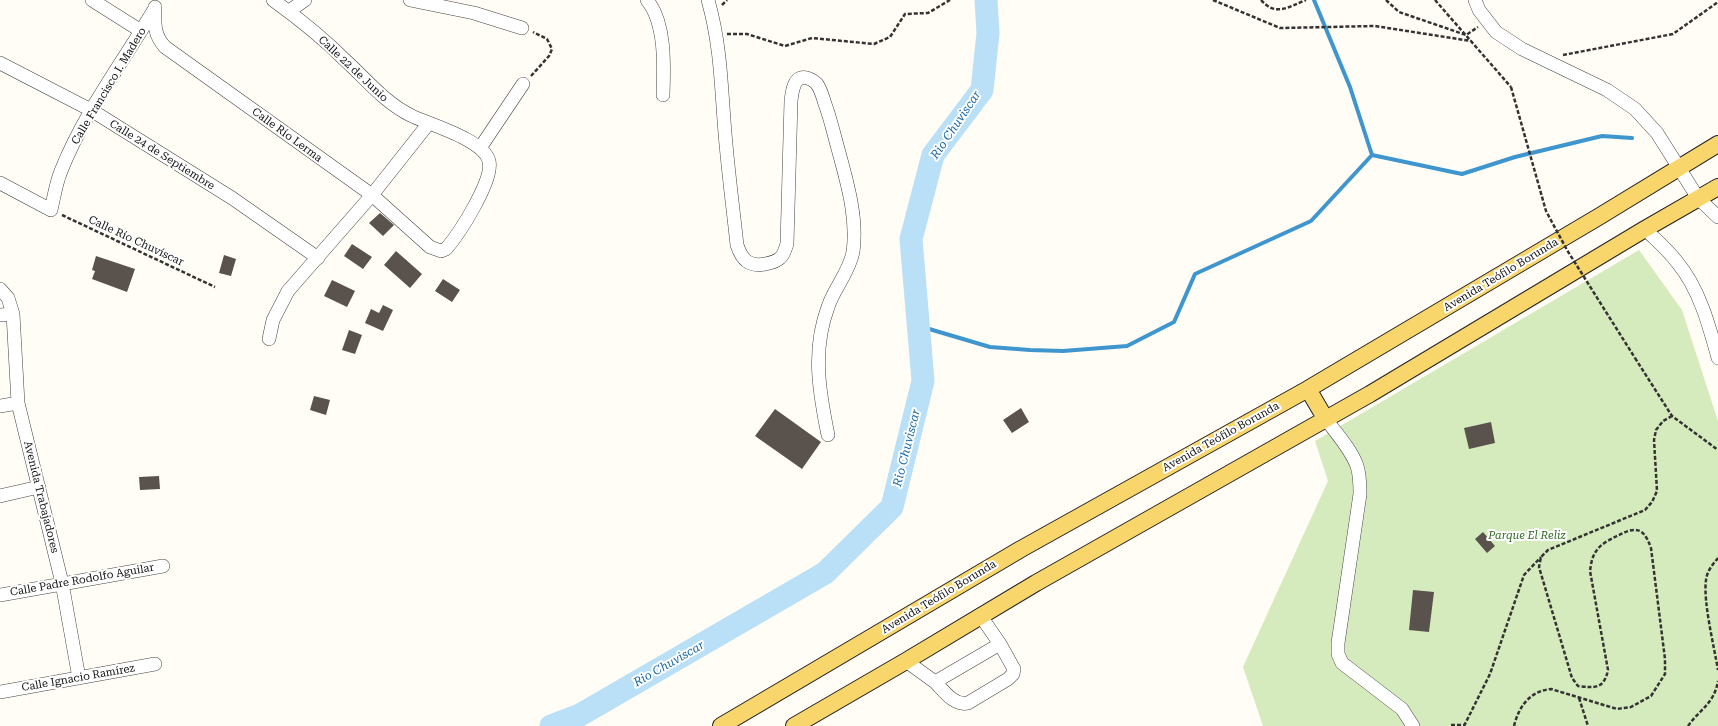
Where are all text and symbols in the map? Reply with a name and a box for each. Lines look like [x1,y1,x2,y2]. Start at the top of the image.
street label: Calle Francisco I. Madero [69,25,149,147]
street label: Calle 22 de Junio [315,33,391,105]
water label: Rio Chuviscar [928,88,984,162]
street label: Calle Río Lerma [249,105,325,165]
street label: Calle 24 de Septiembre [107,117,217,193]
street label: Calle Río Chuvíscar [86,213,186,269]
street label: Avenida Teófilo Borunda [1441,236,1561,314]
street label: Avenida Teófilo Borunda [1160,399,1282,475]
water label: Rio Chuviscar [890,408,924,488]
street label: Avenida Trabajadores [21,440,61,554]
park label: Parque El Reliz [1488,529,1566,543]
street label: Avenida Teófilo Borunda [879,558,999,636]
street label: Calle Padre Rodolfo Aguilar [9,561,155,599]
water label: Rio Chuviscar [631,638,707,690]
street label: Calle Ignacio Ramírez [20,662,136,694]

